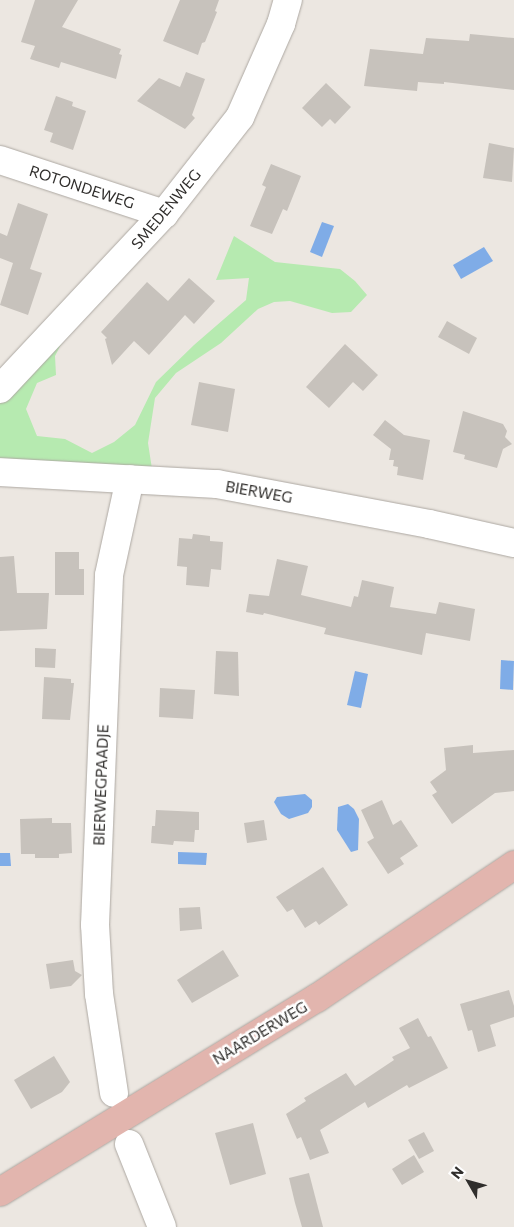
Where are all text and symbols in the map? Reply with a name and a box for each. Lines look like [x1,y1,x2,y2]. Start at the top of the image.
street label: ROTONDEWEG [27,162,137,212]
street label: SMEDENWEG [127,165,205,253]
street label: BIERWEG [224,477,294,507]
street label: BIERWEGPAADJE [90,724,112,846]
street label: NAARDERWEG [210,998,310,1068]
north arrow [444,1157,494,1207]
text: N [447,1163,467,1182]

